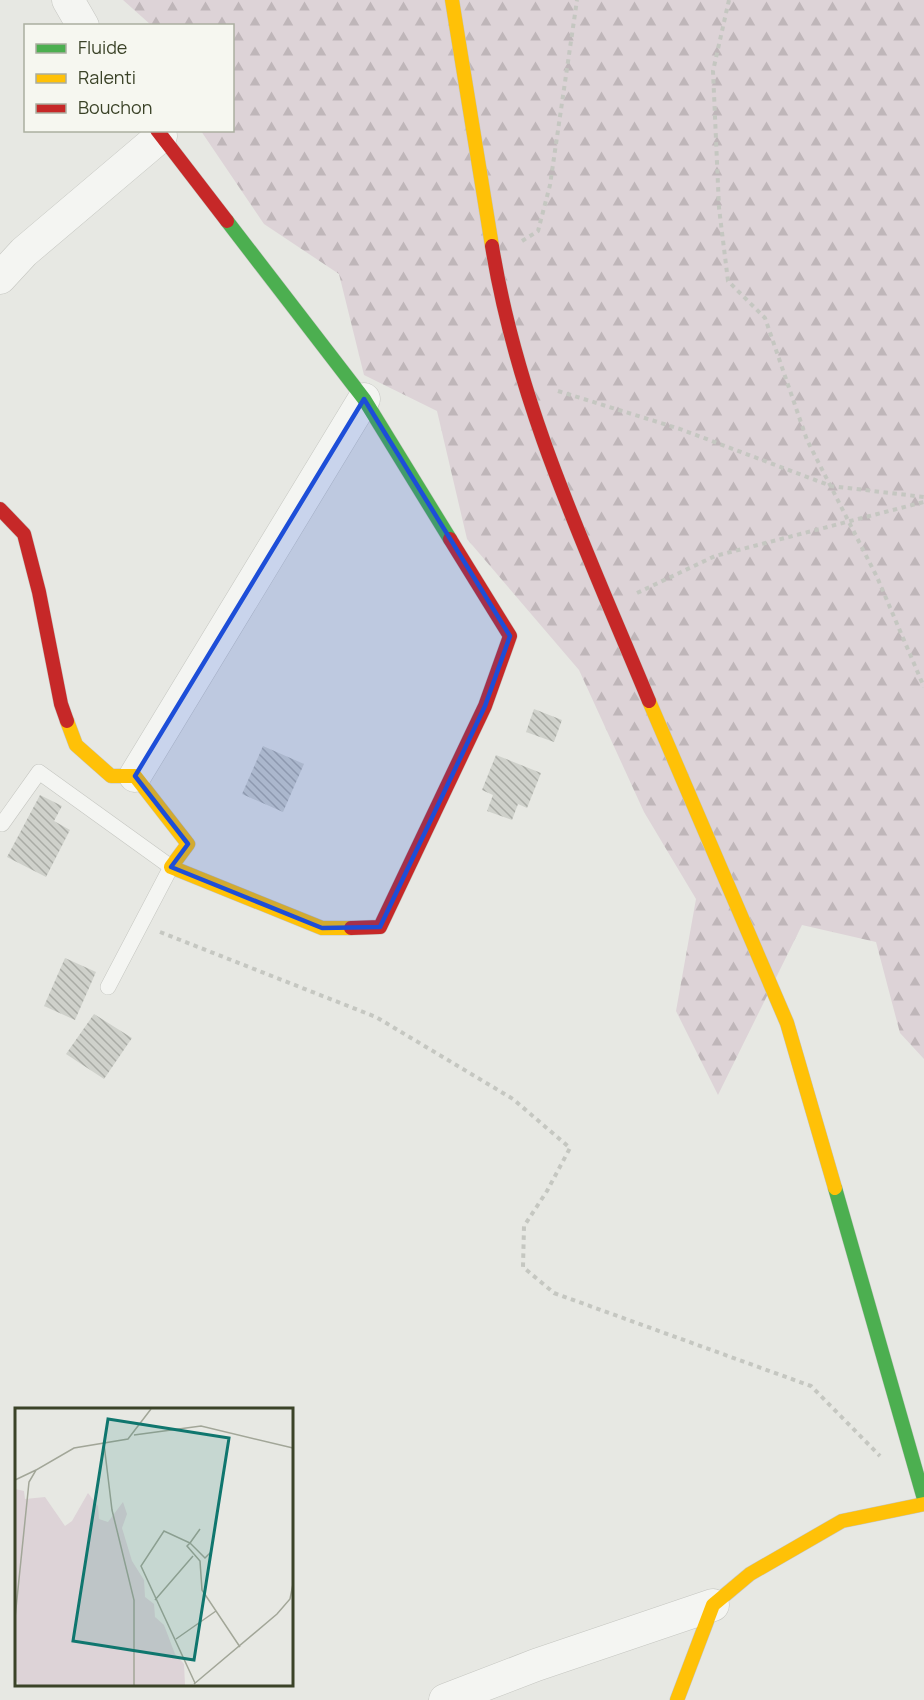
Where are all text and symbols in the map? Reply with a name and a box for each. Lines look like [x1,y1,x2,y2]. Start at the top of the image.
legend [24,24,234,132]
text: Fluide [78,35,127,59]
text: Ralenti [78,65,136,89]
text: Bouchon [78,95,152,119]
inset map [15,1408,292,1685]

